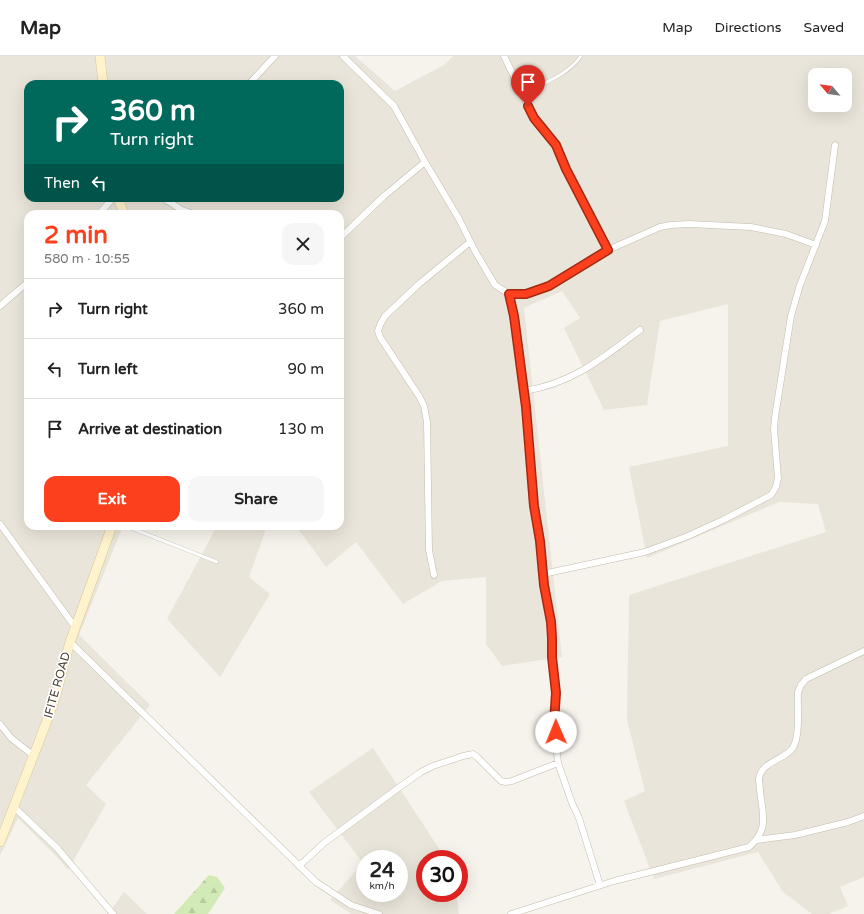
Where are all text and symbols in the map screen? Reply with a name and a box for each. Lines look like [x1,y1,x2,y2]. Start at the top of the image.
text: Map [20,17,61,39]
text: Map [662,19,693,36]
text: Directions [715,19,782,36]
text: Saved [804,19,844,36]
pin [511,65,545,106]
north arrow [808,68,852,112]
map controls [808,68,852,112]
icon: arrive [517,71,539,93]
text: 360 m [110,94,196,128]
icon: right [44,96,96,148]
text: Turn right [110,128,194,150]
icon: left [88,172,110,194]
text: Then [44,174,80,192]
text: 2 min [44,221,108,250]
button: close [282,223,324,265]
text: 580 m · 10:55 [44,251,130,267]
icon: right [44,298,66,320]
text: Turn right [78,300,148,318]
text: 360 m [278,300,324,318]
icon: left [44,358,66,380]
text: Turn left [78,360,138,378]
text: 90 m [287,360,324,378]
icon: arrive [44,418,66,440]
text: Arrive at destination [78,420,222,438]
text: 130 m [278,420,324,438]
button: Exit [44,476,180,522]
button: Share [188,476,324,522]
street label: IFITE ROAD [41,650,73,720]
position arrow [535,711,577,753]
speed limit sign: 30 [416,850,468,902]
text: 24 [369,859,395,883]
text: km/h [369,880,395,892]

